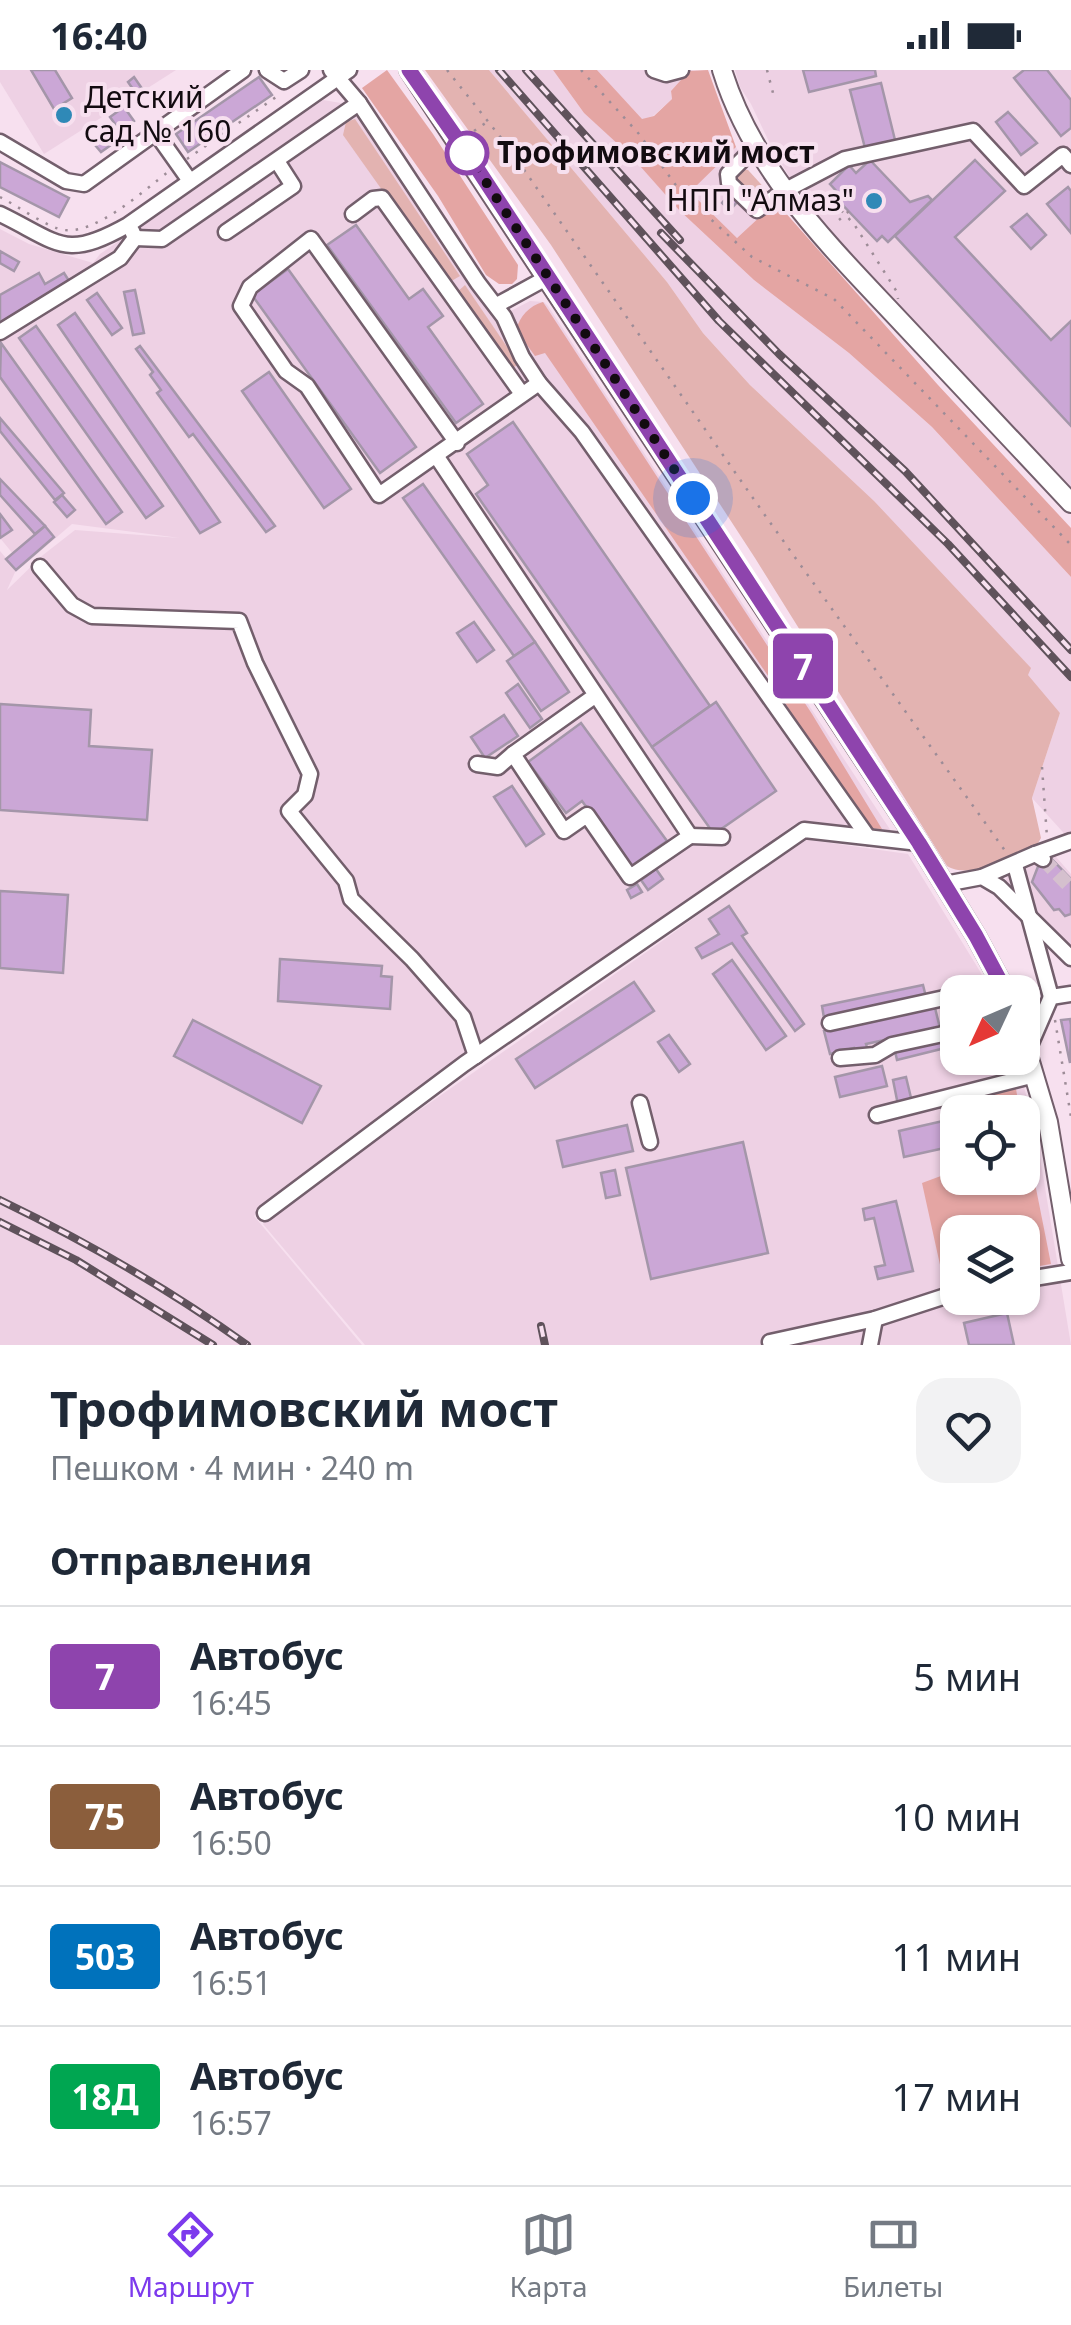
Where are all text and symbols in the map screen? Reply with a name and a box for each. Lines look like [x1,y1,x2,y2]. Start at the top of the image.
text: 16:40 [50,9,148,61]
place label: Детский сад № 160 [84,76,231,151]
marker: Детский сад № 160 [53,104,75,126]
place label: Трофимовский мост [497,131,814,172]
marker: Трофимовский мост [446,132,488,174]
place label: НПП "Алмаз" [666,179,854,220]
marker: НПП "Алмаз" [863,190,885,212]
your location [668,473,718,523]
line badge: 7 [770,634,836,698]
text: 7 [793,643,813,690]
north arrow [940,975,1040,1075]
map controls [940,975,1040,1315]
button: locate [940,1095,1040,1195]
button: layers [940,1215,1040,1315]
text: Трофимовский мост [50,1376,558,1441]
button: heart [916,1378,1021,1483]
text: Пешком · 4 мин · 240 m [50,1446,414,1489]
text: Отправления [50,1534,312,1586]
text: Автобус [190,1629,344,1681]
text: 5 мин [913,1650,1021,1702]
text: 7 [95,1653,115,1700]
text: 16:45 [190,1681,272,1724]
text: Автобус [190,1769,344,1821]
text: 10 мин [892,1790,1021,1842]
text: 75 [85,1793,125,1840]
text: 16:50 [190,1821,272,1864]
text: Автобус [190,1909,344,1961]
text: 11 мин [892,1930,1021,1982]
text: 503 [75,1933,135,1980]
text: 16:51 [190,1961,272,2004]
text: Автобус [190,2049,344,2101]
text: 17 мин [892,2070,1021,2122]
text: 18Д [71,2073,139,2120]
text: 16:57 [190,2101,272,2144]
tab: Маршрут [128,2207,254,2305]
tab: Карта [509,2207,588,2305]
tab: Билеты [843,2207,943,2305]

